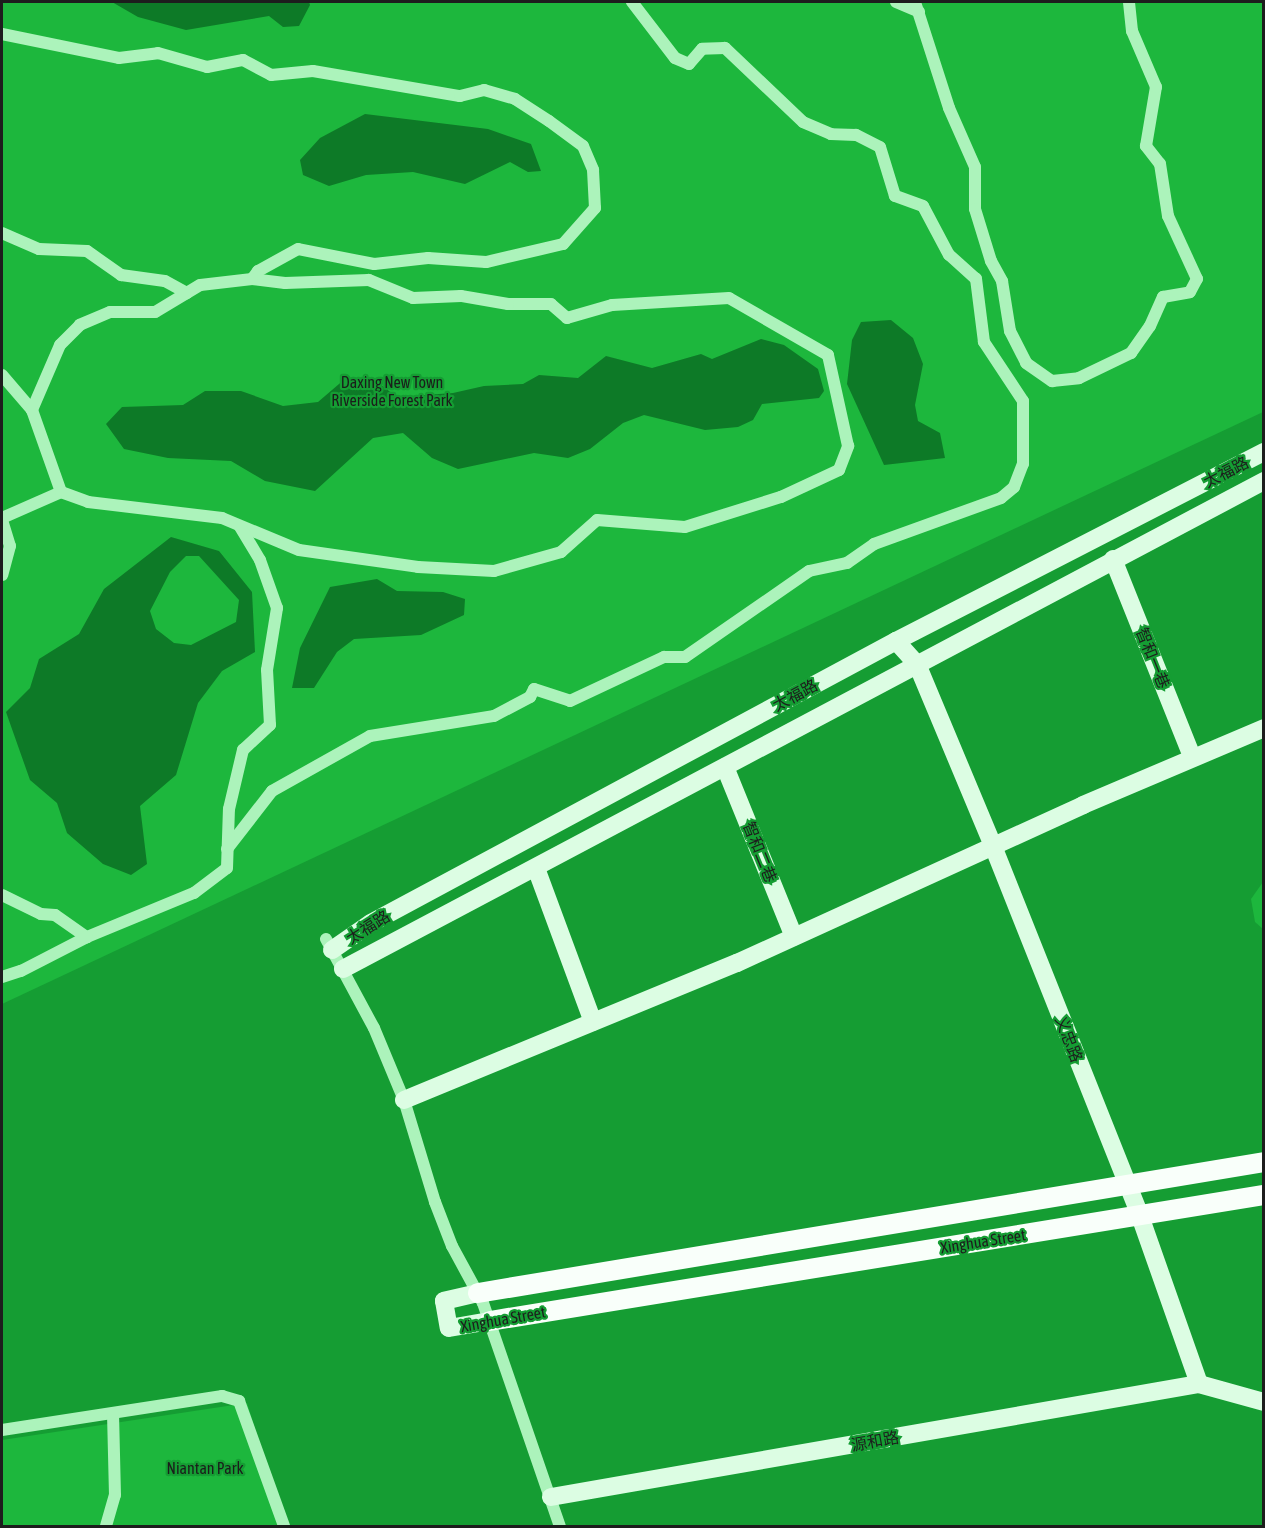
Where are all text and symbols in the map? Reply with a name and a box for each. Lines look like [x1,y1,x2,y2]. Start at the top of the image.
park label: Daxing New Town Riverside Forest Park [331,372,453,410]
street label: 太福路 [1200,453,1252,491]
street label: 智和一巷 [1132,625,1174,691]
street label: 太福路 [769,675,821,715]
street label: 智和二巷 [739,819,781,885]
street label: 太福路 [343,906,393,948]
street label: 义忠路 [1051,1013,1087,1065]
street label: Xinghua Street [939,1225,1027,1257]
street label: Xinghua Street [459,1302,547,1336]
street label: 源和路 [850,1427,900,1455]
park label: Niantan Park [166,1458,244,1478]

